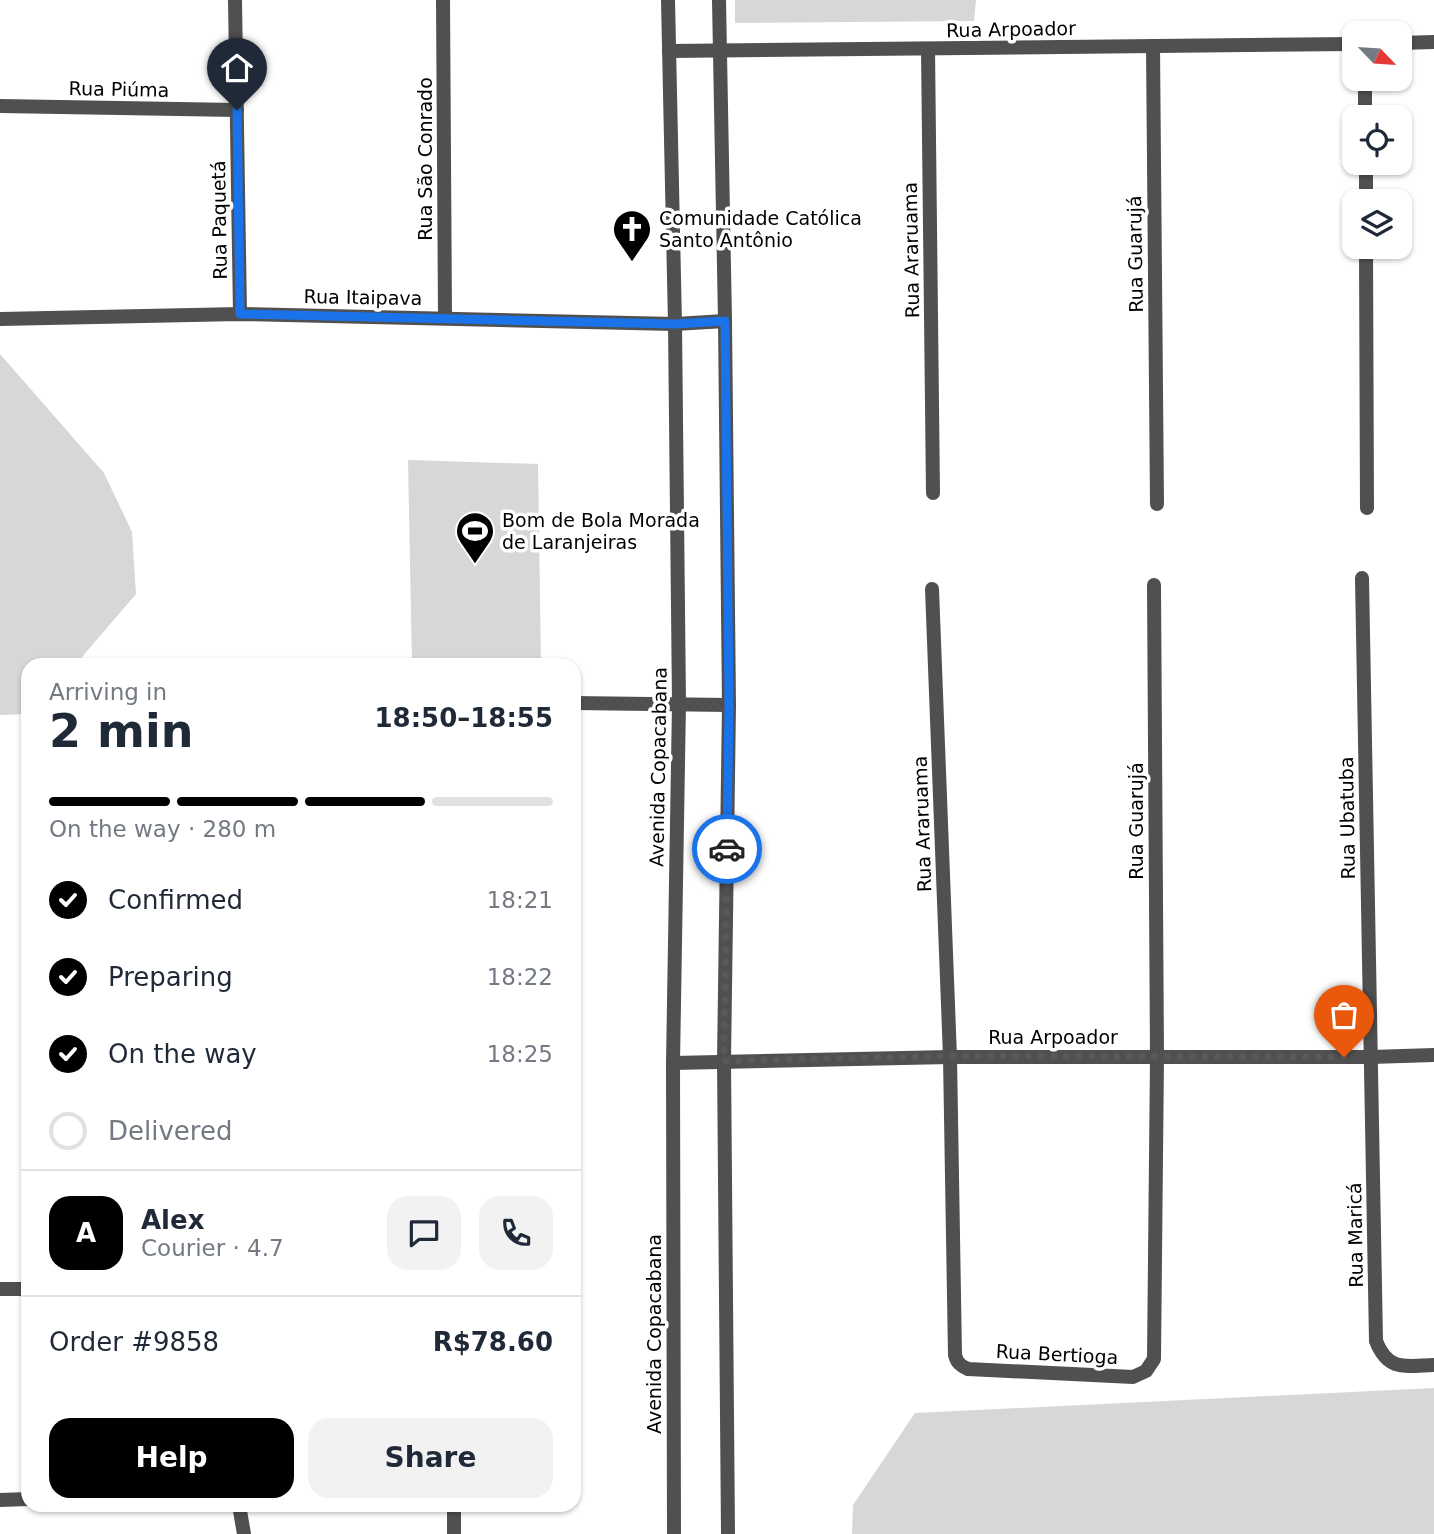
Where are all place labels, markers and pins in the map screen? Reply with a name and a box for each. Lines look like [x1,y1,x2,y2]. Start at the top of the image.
pin [207,38,267,110]
place label: Comunidade Católica Santo Antônio [659,207,862,251]
church icon: Comunidade Católica Santo Antônio [611,208,653,263]
place label: Bom de Bola Morada de Laranjeiras [502,509,700,553]
sports icon: Bom de Bola Morada de Laranjeiras [454,510,496,565]
pin [1314,985,1374,1057]

